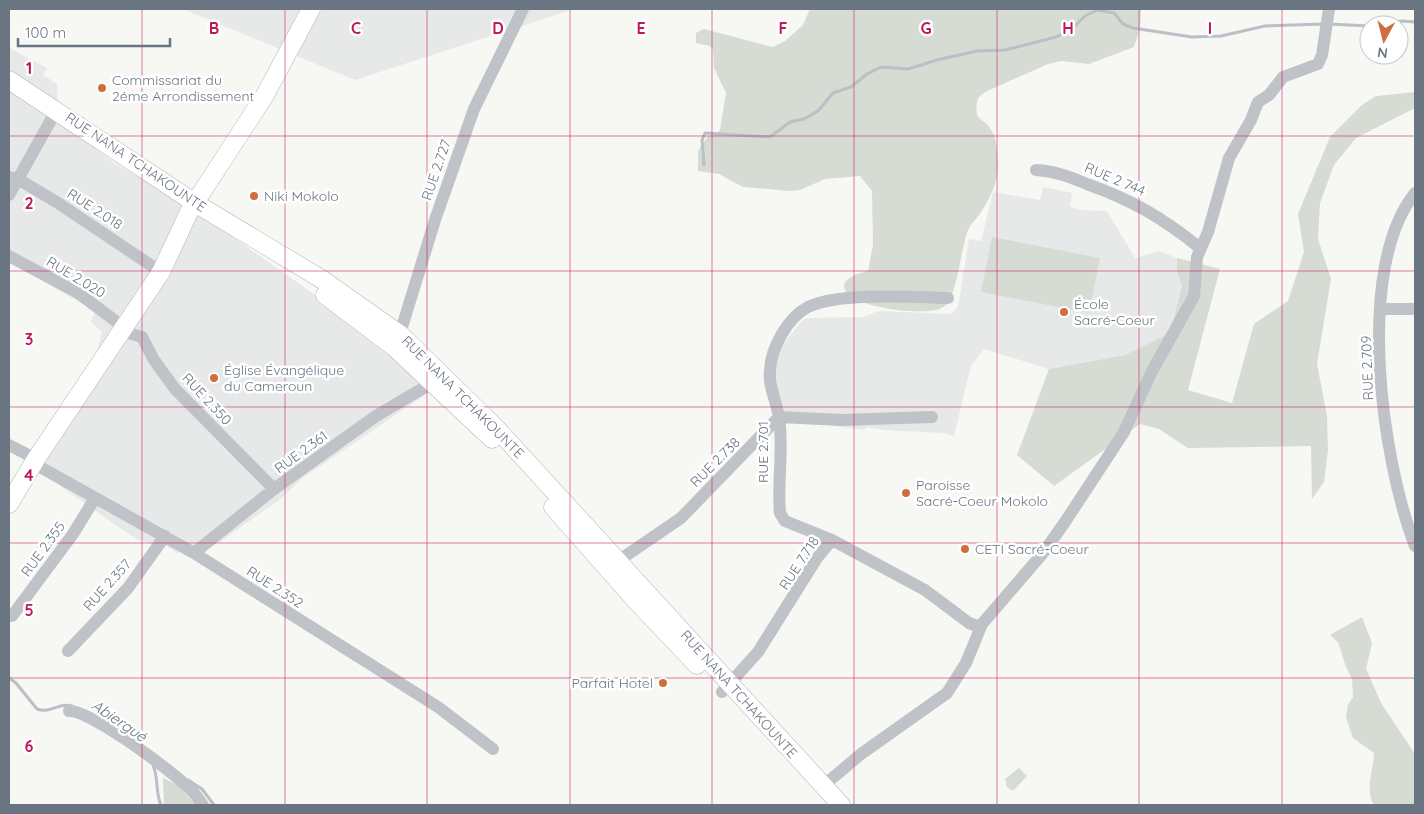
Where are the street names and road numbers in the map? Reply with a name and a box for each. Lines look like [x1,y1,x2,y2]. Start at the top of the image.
street label: RUE NANA TCHAKOUNTE [62,108,210,216]
street label: RUE 2.727 [417,137,455,203]
street label: RUE 2 744 [1082,158,1148,200]
street label: RUE 2.018 [64,184,126,234]
street label: RUE 2.020 [43,252,109,302]
street label: RUE NANA TCHAKOUNTE [398,332,528,462]
street label: RUE 2.709 [1357,335,1377,401]
street label: RUE 2.350 [178,369,236,429]
street label: RUE 2.701 [754,421,772,483]
street label: RUE 2.361 [271,427,331,477]
street label: RUE 2.738 [686,433,744,491]
street label: RUE 2.355 [17,518,69,580]
street label: RUE 7.718 [775,533,823,593]
street label: RUE 2.357 [79,555,135,615]
street label: RUE 2.352 [243,562,307,612]
street label: RUE NANA TCHAKOUNTE [677,626,801,762]

